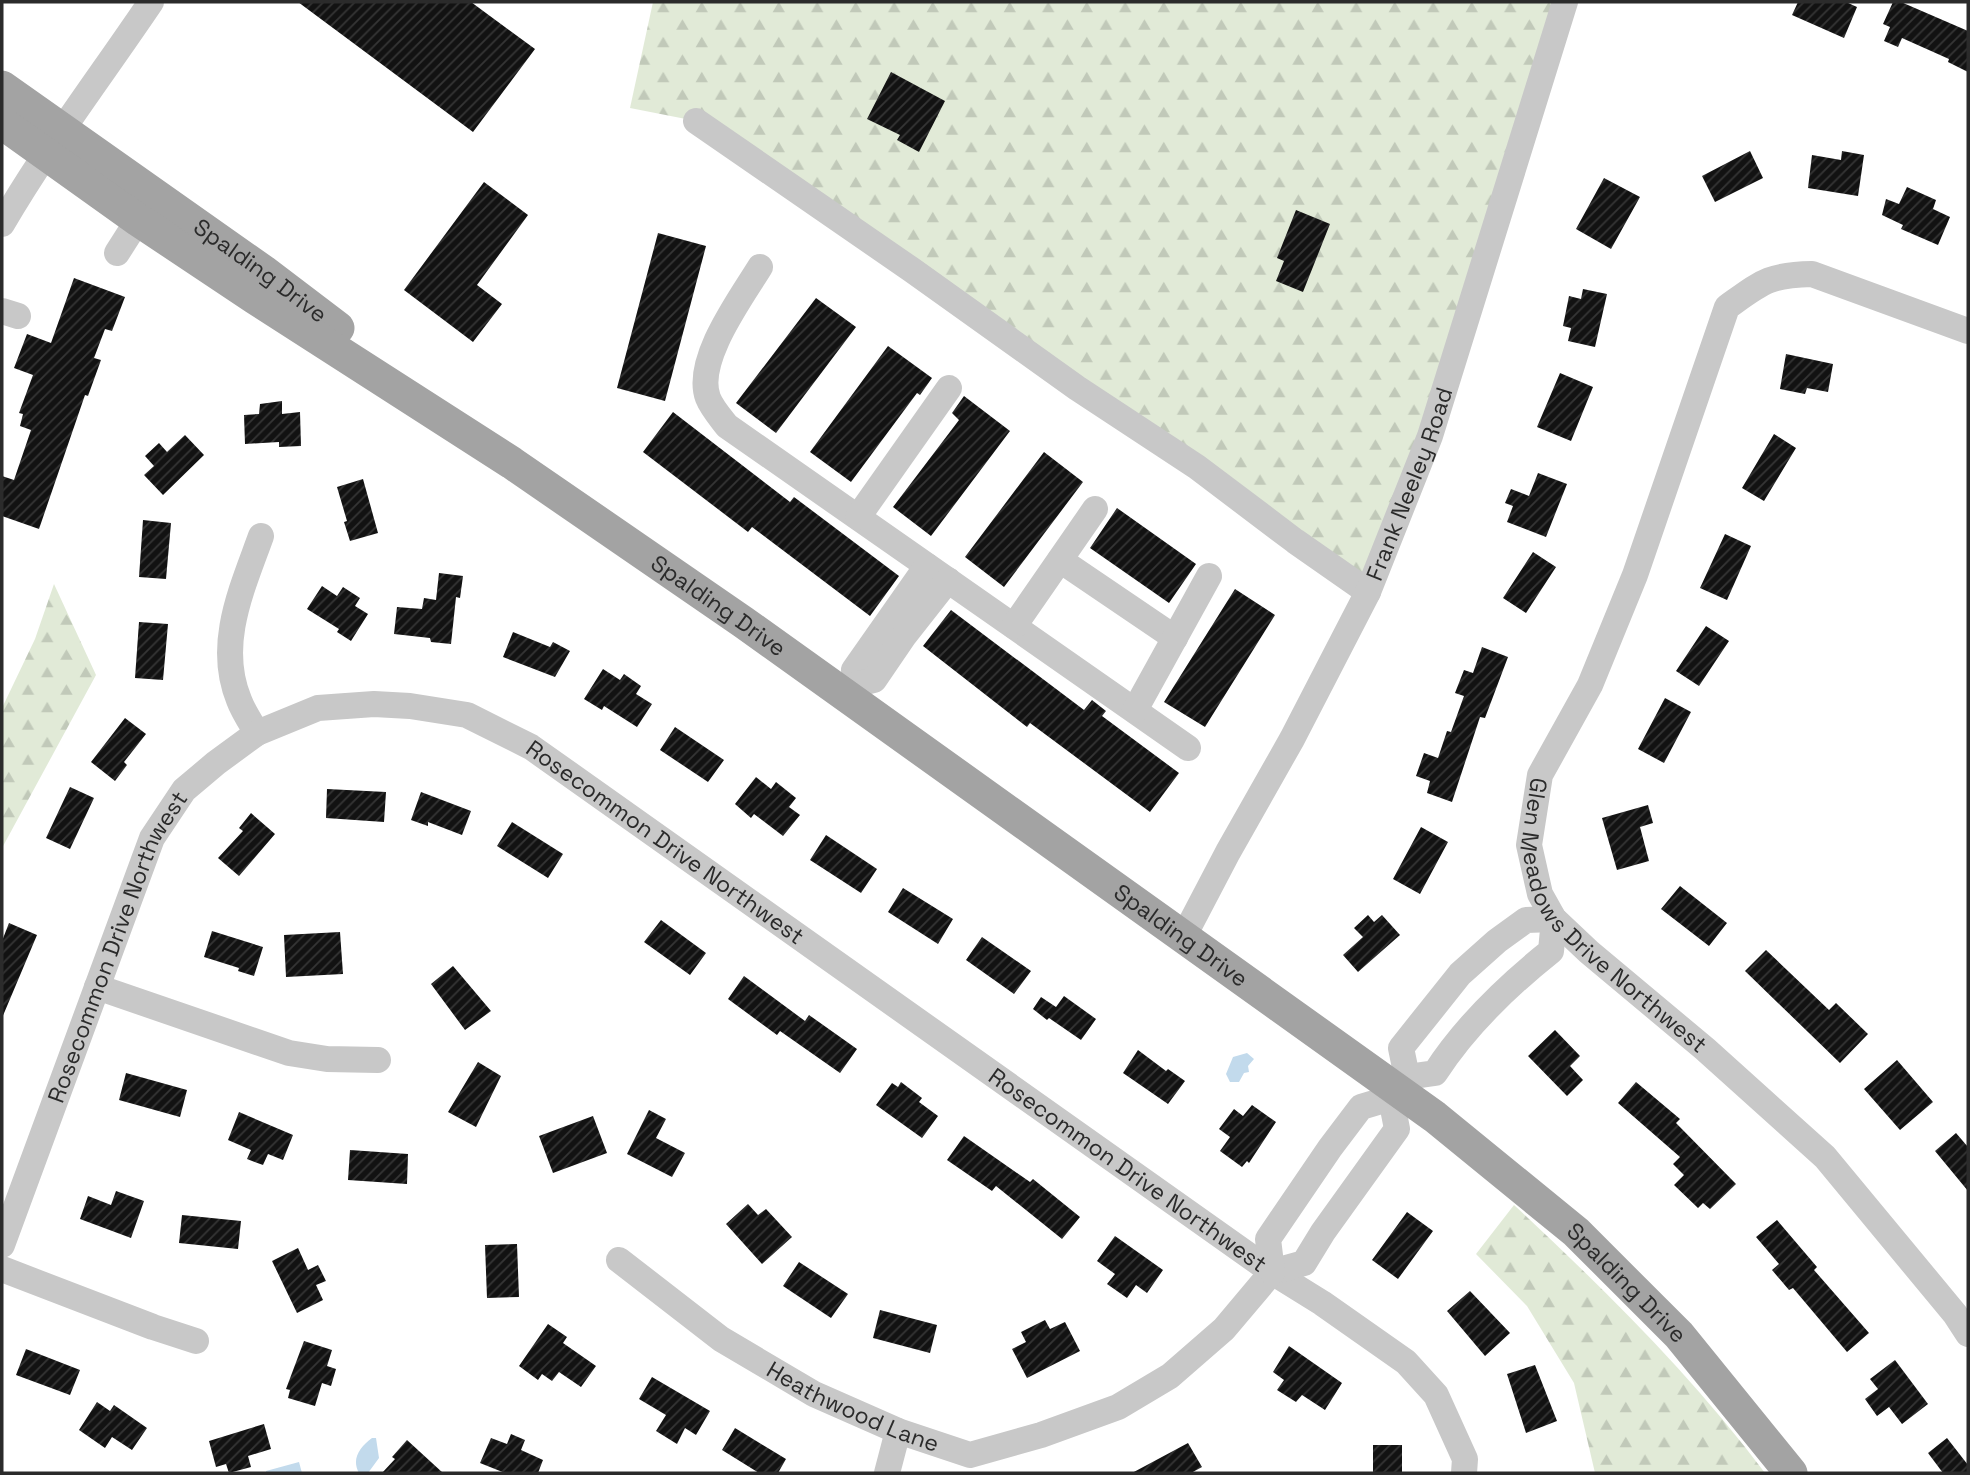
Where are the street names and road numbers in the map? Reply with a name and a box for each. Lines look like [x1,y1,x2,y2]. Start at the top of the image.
street label: Spalding Drive [188,212,333,329]
street label: Frank Neeley Road [1359,384,1459,585]
street label: Spalding Drive [645,548,792,663]
street label: Rosecommon Drive Northwest [520,733,810,951]
street label: Glen Meadows Drive Northwest [1513,776,1713,1059]
street label: Rosecommon Drive Northwest [41,785,194,1107]
street label: Spalding Drive [1108,877,1254,994]
street label: Rosecommon Drive Northwest [983,1061,1273,1279]
street label: Spalding Drive [1561,1216,1693,1349]
street label: Heathwood Lane [761,1354,943,1459]

